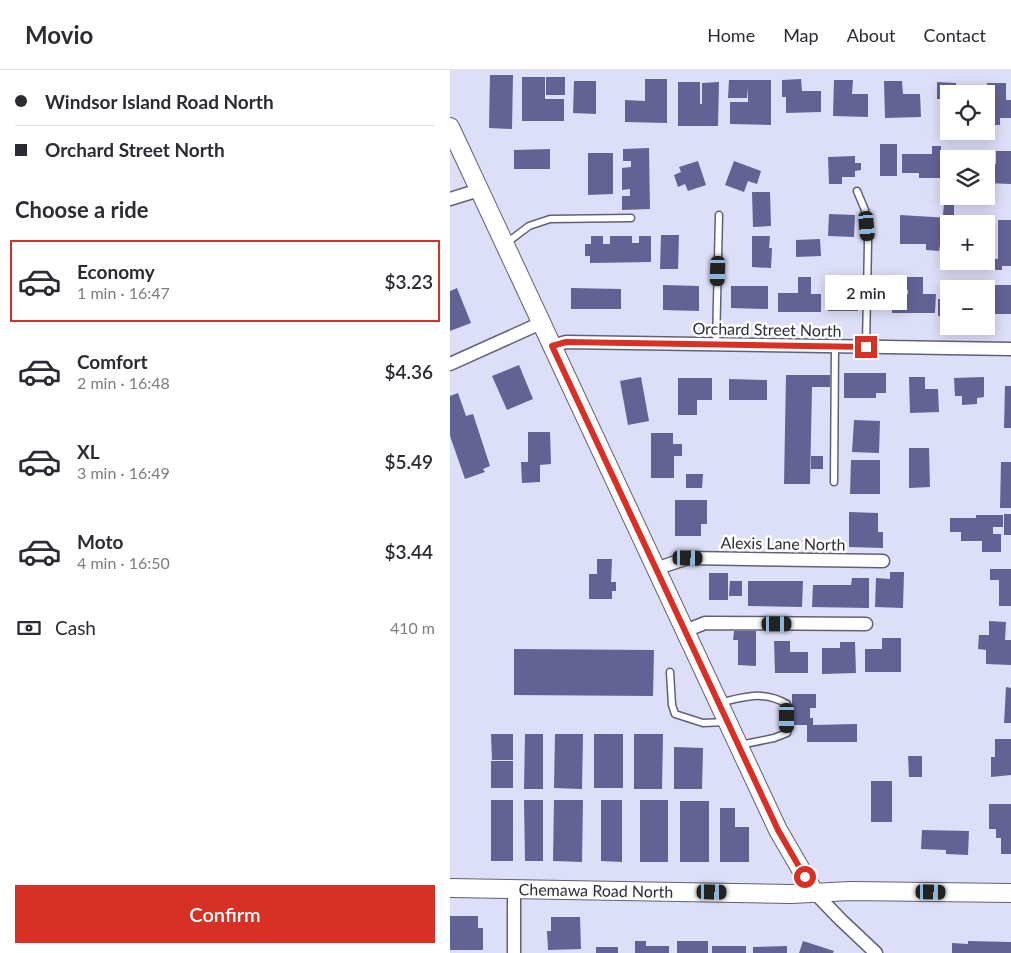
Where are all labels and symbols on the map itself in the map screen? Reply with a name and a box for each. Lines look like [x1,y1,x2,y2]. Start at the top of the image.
car [858,210,875,242]
car [709,256,726,286]
callout: 2 min [825,274,907,310]
street label: Orchard Street North [692,318,842,340]
route end [855,336,877,358]
street label: Alexis Lane North [720,532,846,554]
car [672,550,703,566]
car [762,617,792,632]
car [779,703,794,733]
route start [794,866,816,888]
street label: Chemawa Road North [518,879,674,901]
car [696,884,727,900]
car [915,884,946,900]

